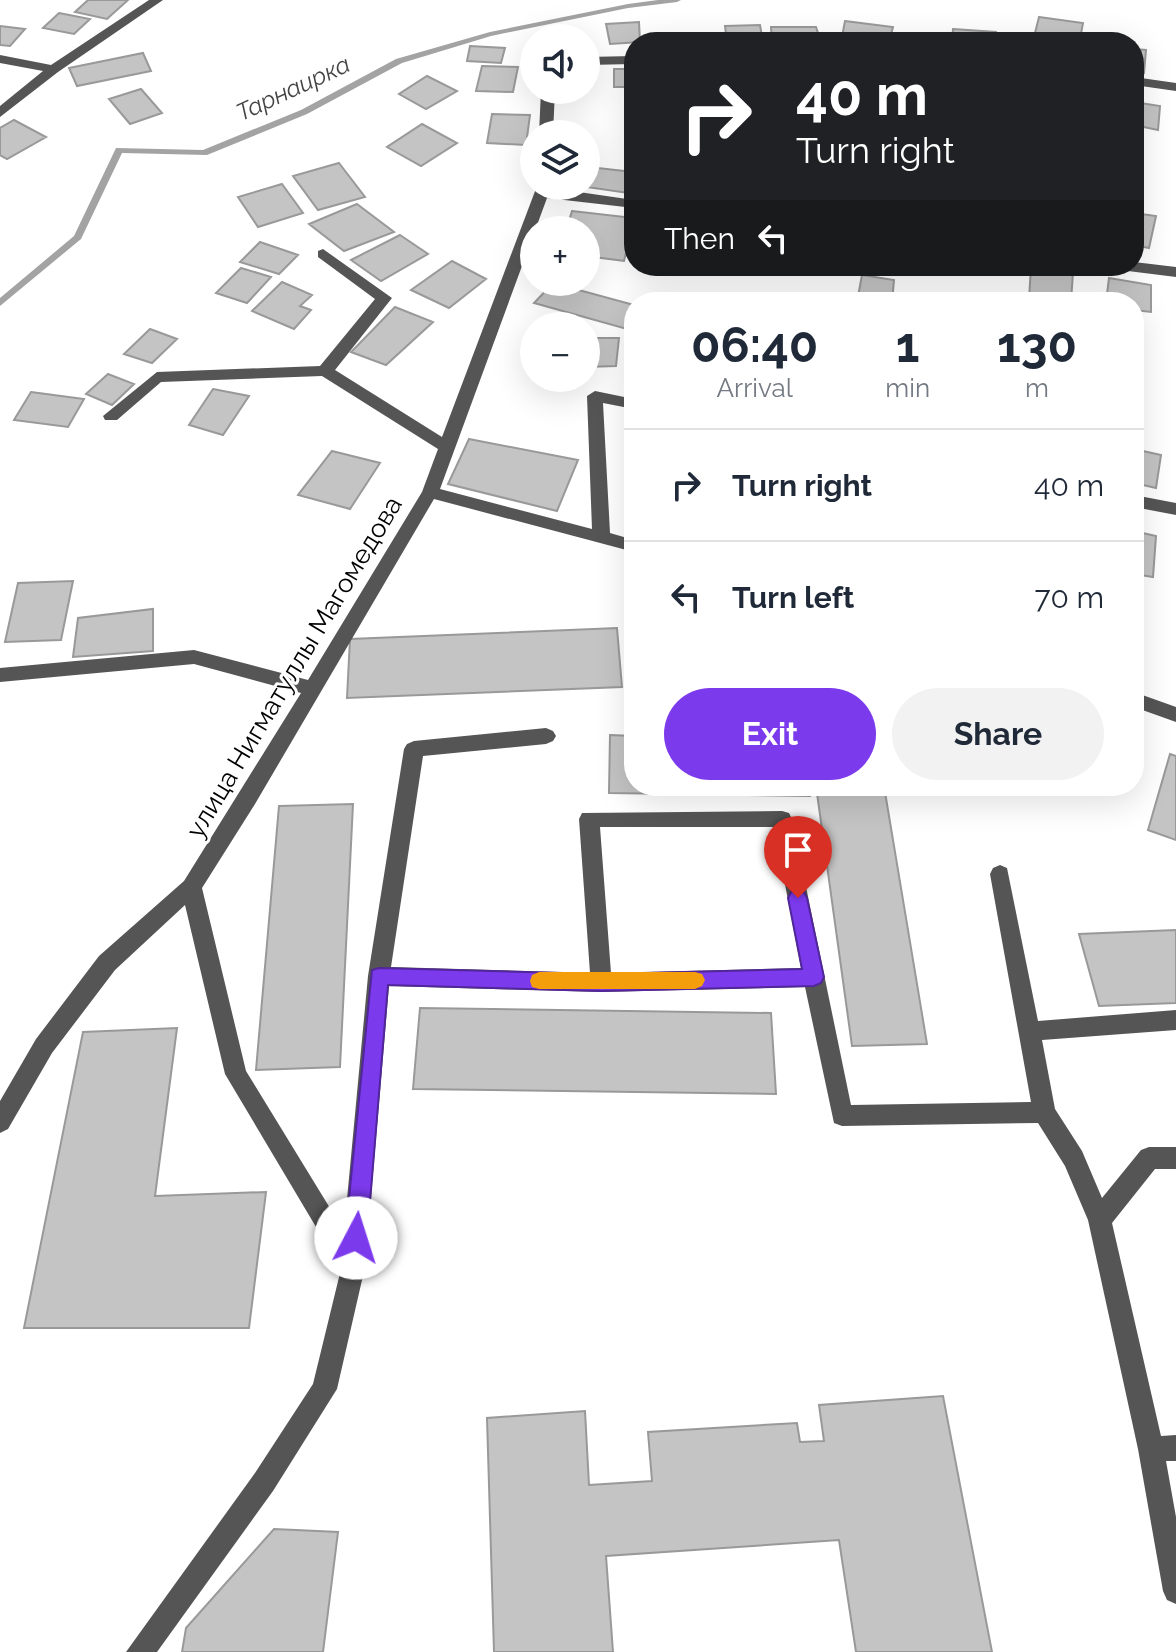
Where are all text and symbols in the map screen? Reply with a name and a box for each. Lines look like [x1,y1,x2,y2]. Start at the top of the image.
map controls [520,24,600,392]
button: sound [520,24,600,104]
water label: Тарнаирка [231,49,355,127]
text: 40 m [796,62,928,128]
icon: right [664,64,768,168]
button: layers [520,120,600,200]
text: Turn right [796,129,955,171]
button: + [520,216,600,296]
icon: left [751,216,795,260]
text: Then [664,221,735,256]
button: − [520,312,600,392]
text: 06:40 [691,317,818,373]
text: 1 [896,317,920,373]
text: 130 [997,317,1077,373]
text: Arrival [717,373,793,403]
text: min [885,373,930,403]
text: m [1025,373,1049,403]
icon: right [664,463,708,507]
text: Turn right [732,468,872,503]
text: 40 m [1034,468,1104,503]
street label: улица Нигматуллы Магомедова [180,491,408,843]
icon: left [664,575,708,619]
text: Turn left [732,580,854,615]
text: 70 m [1034,580,1104,615]
button: Exit [664,688,876,780]
button: Share [892,688,1104,780]
pin [764,816,832,898]
icon: arrive [776,828,820,872]
position arrow [314,1196,398,1280]

